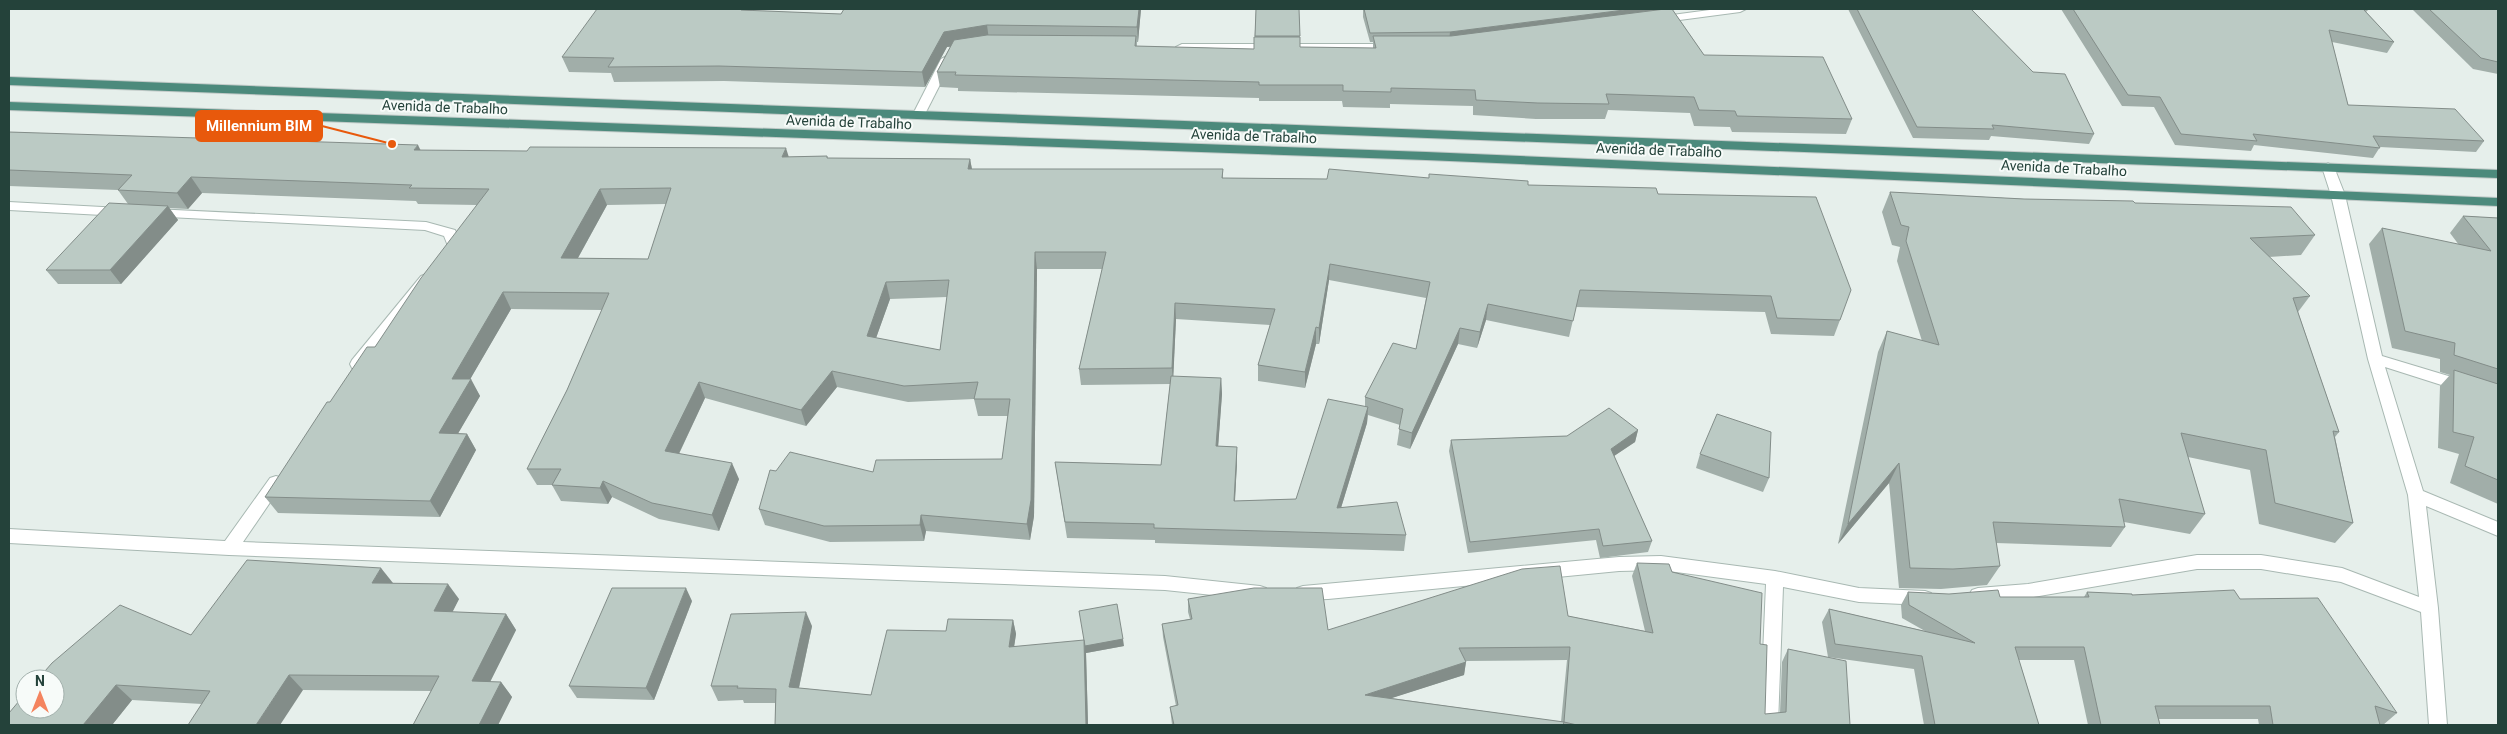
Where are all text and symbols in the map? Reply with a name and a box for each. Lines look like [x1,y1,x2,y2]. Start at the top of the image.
street label: Avenida de Trabalho [382,97,508,117]
callout: Millennium BIM [196,111,322,141]
street label: Avenida de Trabalho [786,112,912,132]
text: Millennium BIM [206,117,312,135]
street label: Avenida de Trabalho [1191,126,1317,146]
street label: Avenida de Trabalho [1596,140,1722,160]
street label: Avenida de Trabalho [2001,157,2127,179]
north arrow [15,669,65,719]
text: N [35,673,45,689]

